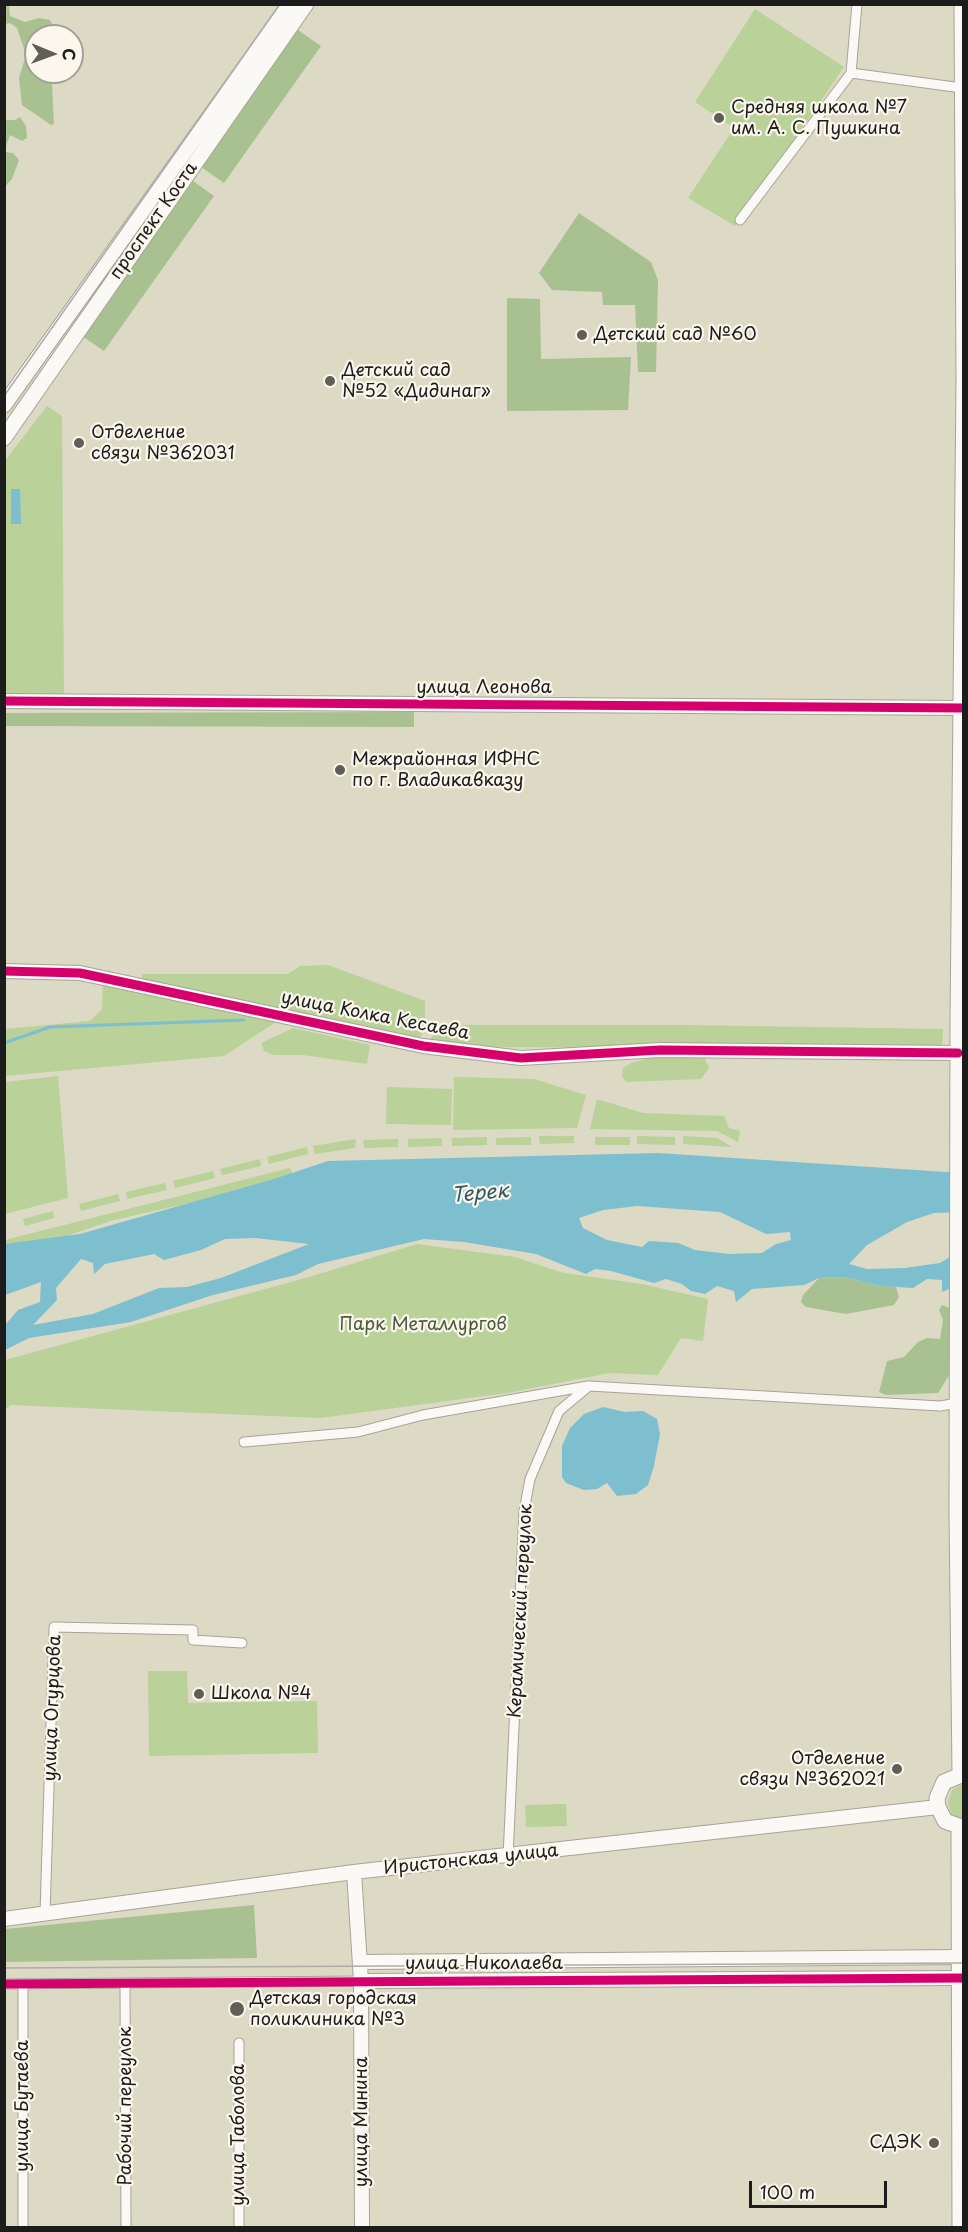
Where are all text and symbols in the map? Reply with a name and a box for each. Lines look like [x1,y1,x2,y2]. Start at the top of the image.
north arrow [24,24,84,84]
text: С [58,48,82,61]
place label: Средняя школа №7 им. А. С. Пушкина [731,97,907,140]
marker: Средняя школа №7 им. А. С. Пушкина [712,111,726,125]
street label: проспект Коста [105,158,203,284]
place label: Детский сад №60 [594,324,757,346]
marker: Детский сад №60 [575,328,589,342]
place label: Детский сад №52 «Дидинаг» [342,360,491,403]
marker: Детский сад №52 «Дидинаг» [323,374,337,388]
place label: Отделение связи №362031 [91,422,235,464]
marker: Отделение связи №362031 [72,436,86,450]
street label: улица Леонова [416,677,552,699]
place label: Межрайонная ИФНС по г. Владикавказу [352,749,540,792]
marker: Межрайонная ИФНС по г. Владикавказу [333,763,347,777]
street label: улица Колка Кесаева [279,987,471,1045]
water label: Терек [451,1180,509,1208]
park label: Парк Металлургов [339,1314,507,1336]
street label: Керамический переулок [505,1503,537,1719]
street label: улица Огурцова [40,1634,66,1782]
place label: Школа №4 [211,1683,311,1705]
marker: Школа №4 [192,1687,206,1701]
place label: Отделение связи №362021 [739,1748,885,1790]
marker: Отделение связи №362021 [890,1762,904,1776]
street label: Иристонская улица [383,1840,559,1880]
street label: улица Николаева [405,1953,563,1975]
place label: Детская городская поликлиника №3 [250,1988,417,2030]
marker: Детская городская поликлиника №3 [228,2000,246,2018]
street label: Рабочий переулок [115,2027,137,2185]
street label: улица Бутаева [12,2040,34,2172]
street label: улица Минина [351,2057,373,2187]
street label: улица Таболова [228,2064,250,2206]
place label: СДЭК [869,2132,922,2154]
marker: СДЭК [927,2136,941,2150]
scale bar [752,2169,890,2207]
text: 100 m [760,2178,815,2205]

